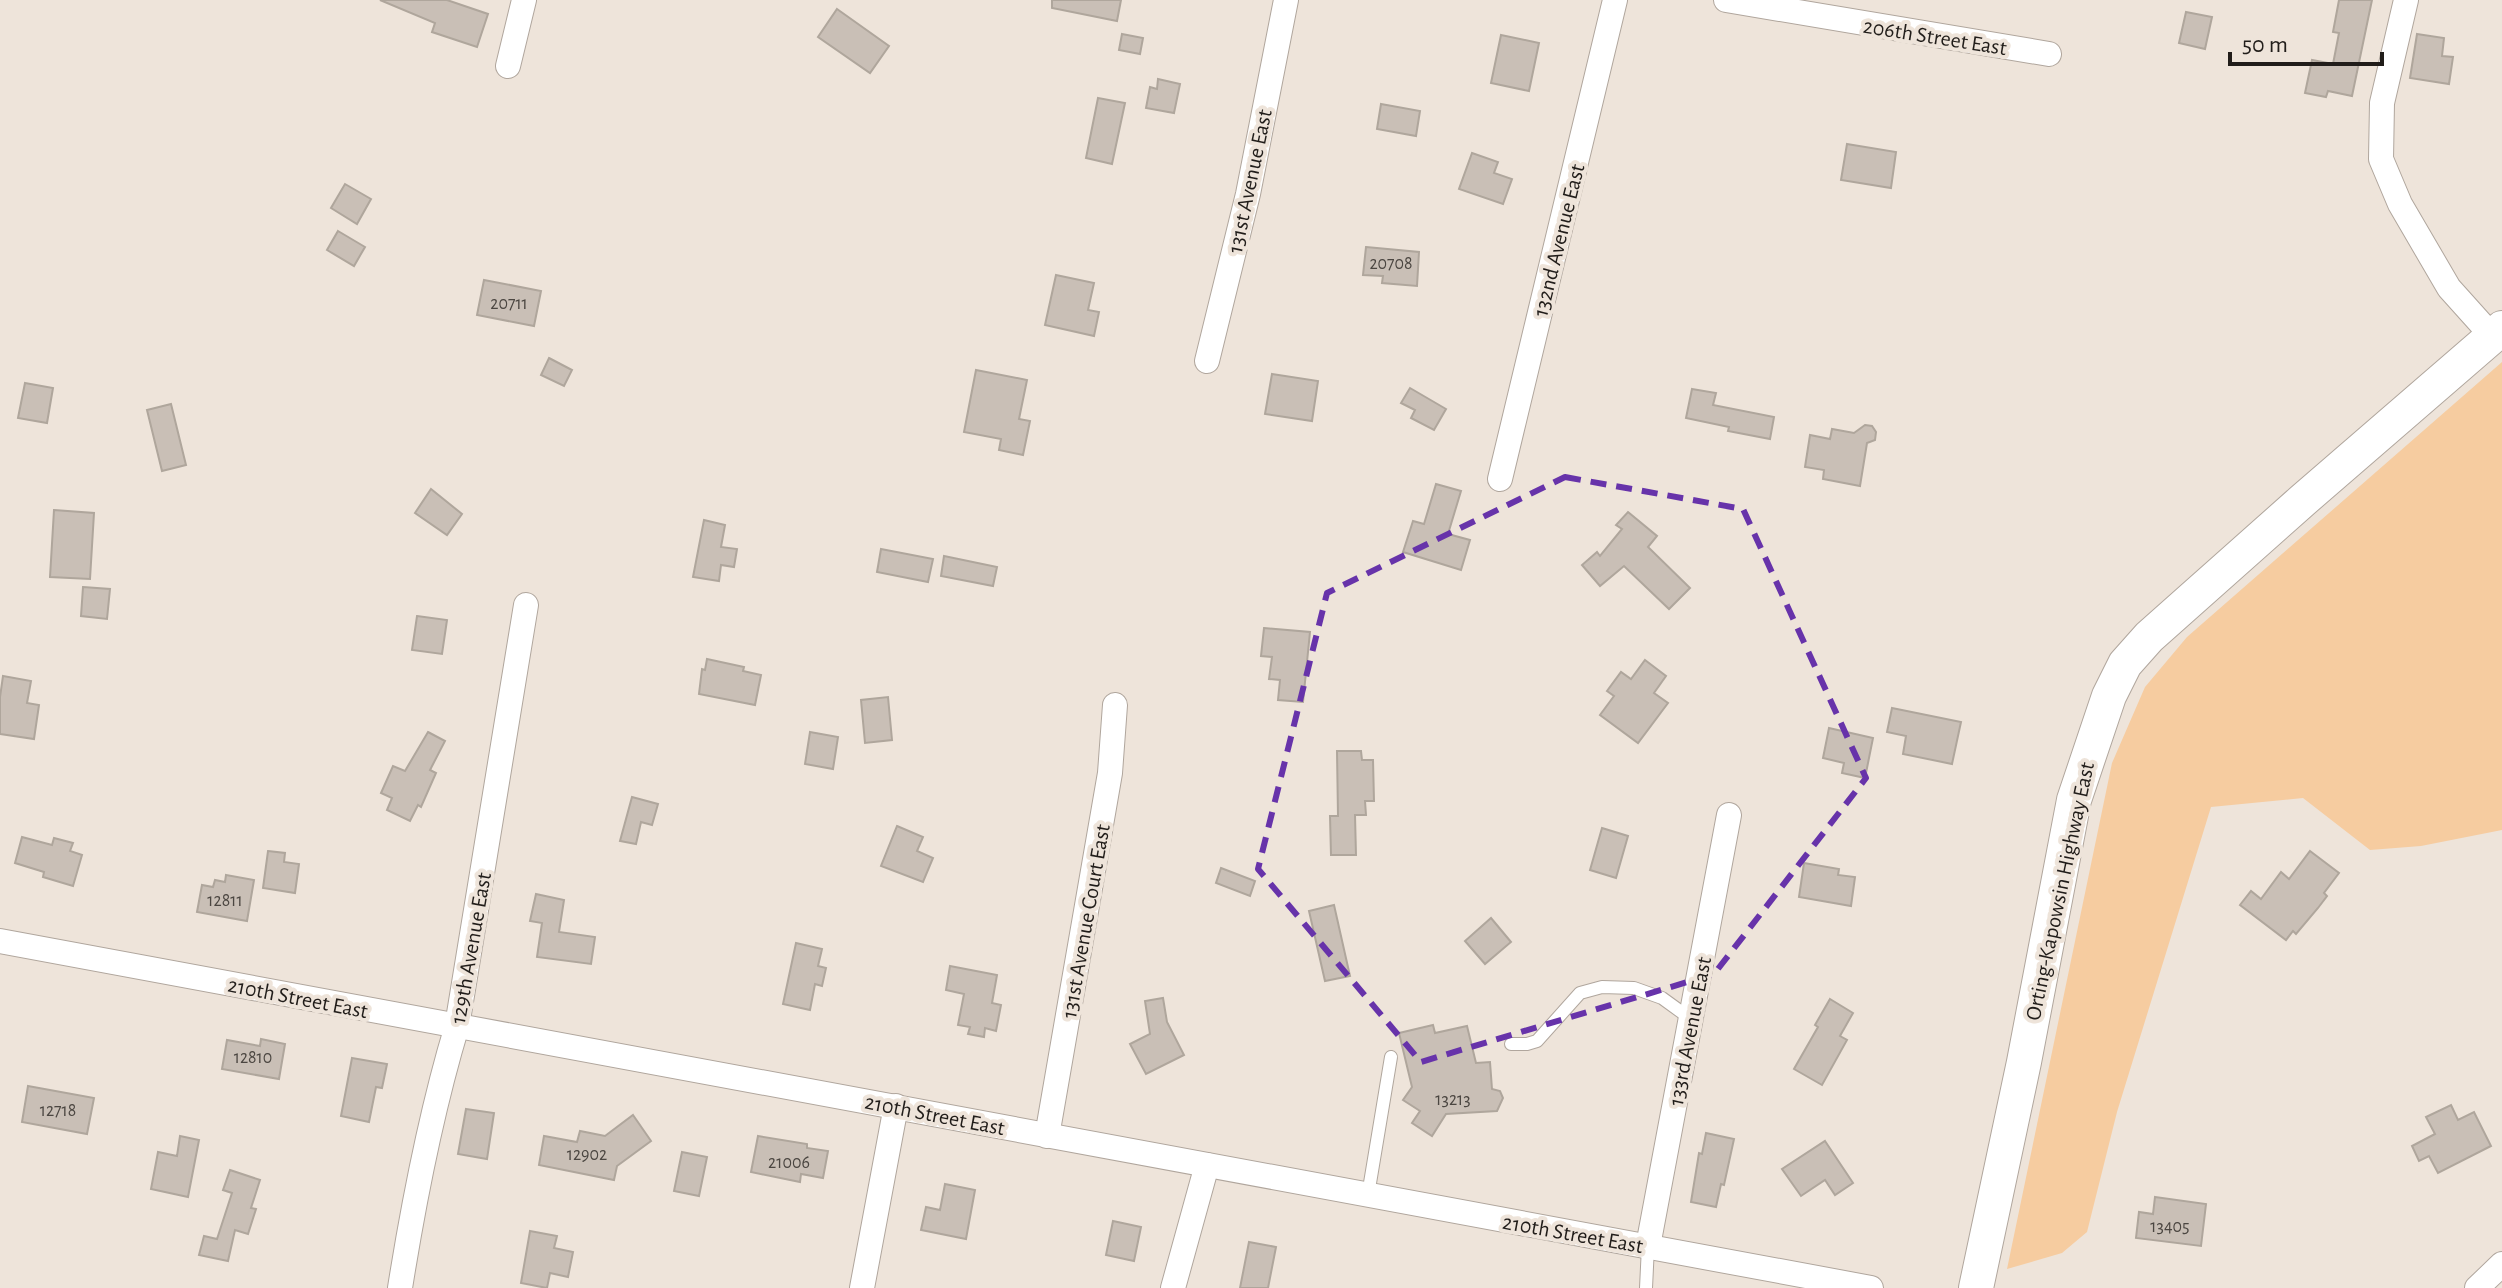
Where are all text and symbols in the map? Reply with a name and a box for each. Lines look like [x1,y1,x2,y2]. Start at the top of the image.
street label: 206th Street East [1862,15,2008,59]
scale bar [2230,16,2382,66]
text: 50 m [2242,33,2288,57]
street label: 131st Avenue East [1224,107,1276,255]
street label: 132nd Avenue East [1529,162,1589,319]
house number: 20708 [1369,255,1413,273]
house number: 20711 [490,295,528,313]
street label: Orting-Kapowsin Highway East [2022,760,2098,1022]
street label: 131st Avenue Court East [1058,822,1114,1020]
street label: 129th Avenue East [447,871,495,1026]
house number: 12811 [207,892,243,910]
street label: 133rd Avenue East [1665,955,1715,1107]
street label: 210th Street East [226,974,370,1022]
house number: 12810 [234,1049,272,1067]
street label: 210th Street East [863,1091,1007,1139]
house number: 13213 [1435,1091,1471,1109]
house number: 12718 [40,1102,76,1120]
house number: 12902 [567,1146,607,1164]
house number: 21006 [768,1154,810,1172]
street label: 210th Street East [1501,1211,1645,1257]
house number: 13405 [2150,1218,2190,1236]

